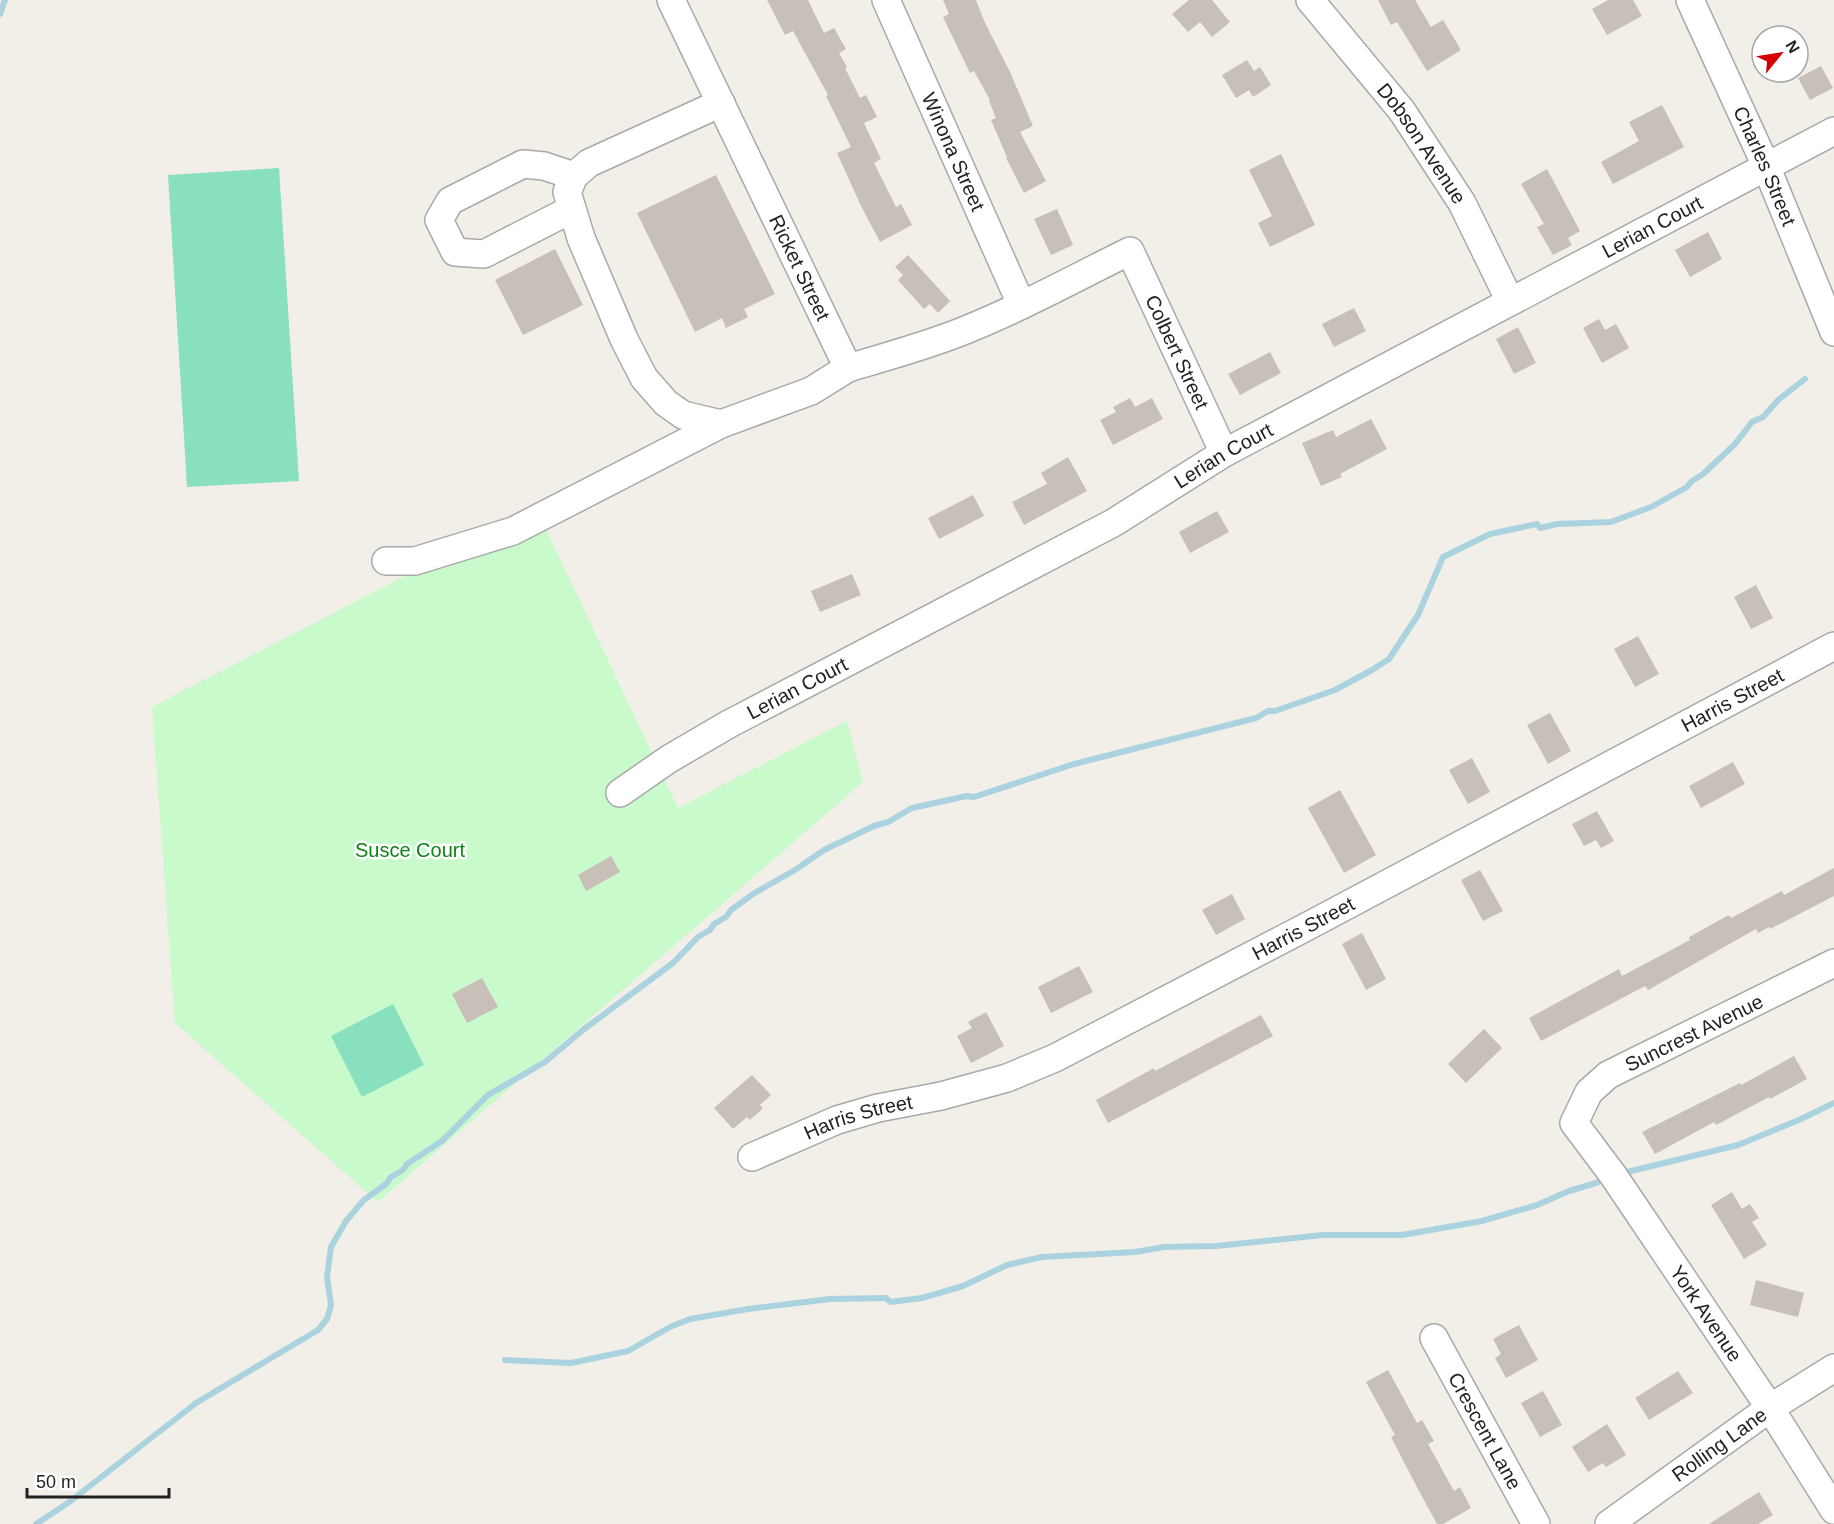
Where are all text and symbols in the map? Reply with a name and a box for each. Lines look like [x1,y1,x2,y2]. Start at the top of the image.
north arrow [1750,24,1810,84]
text: N [1782,37,1803,56]
street label: Dobson Avenue [1373,79,1470,208]
street label: Winona Street [918,89,989,215]
street label: Charles Street [1729,103,1800,229]
street label: Lerian Court [1598,191,1706,262]
street label: Ricket Street [765,211,835,324]
street label: Colbert Street [1141,292,1213,413]
street label: Lerian Court [1170,418,1277,493]
street label: Lerian Court [743,653,851,724]
street label: Harris Street [1678,664,1787,736]
park label: Susce Court [355,839,465,861]
street label: Harris Street [1248,892,1358,964]
street label: Suncrest Avenue [1621,990,1767,1076]
street label: Harris Street [801,1091,915,1144]
street label: York Avenue [1666,1261,1746,1366]
street label: Crescent Lane [1444,1369,1526,1493]
street label: Rolling Lane [1668,1403,1771,1486]
scale bar [27,1461,170,1499]
text: 50 m [36,1472,76,1492]

